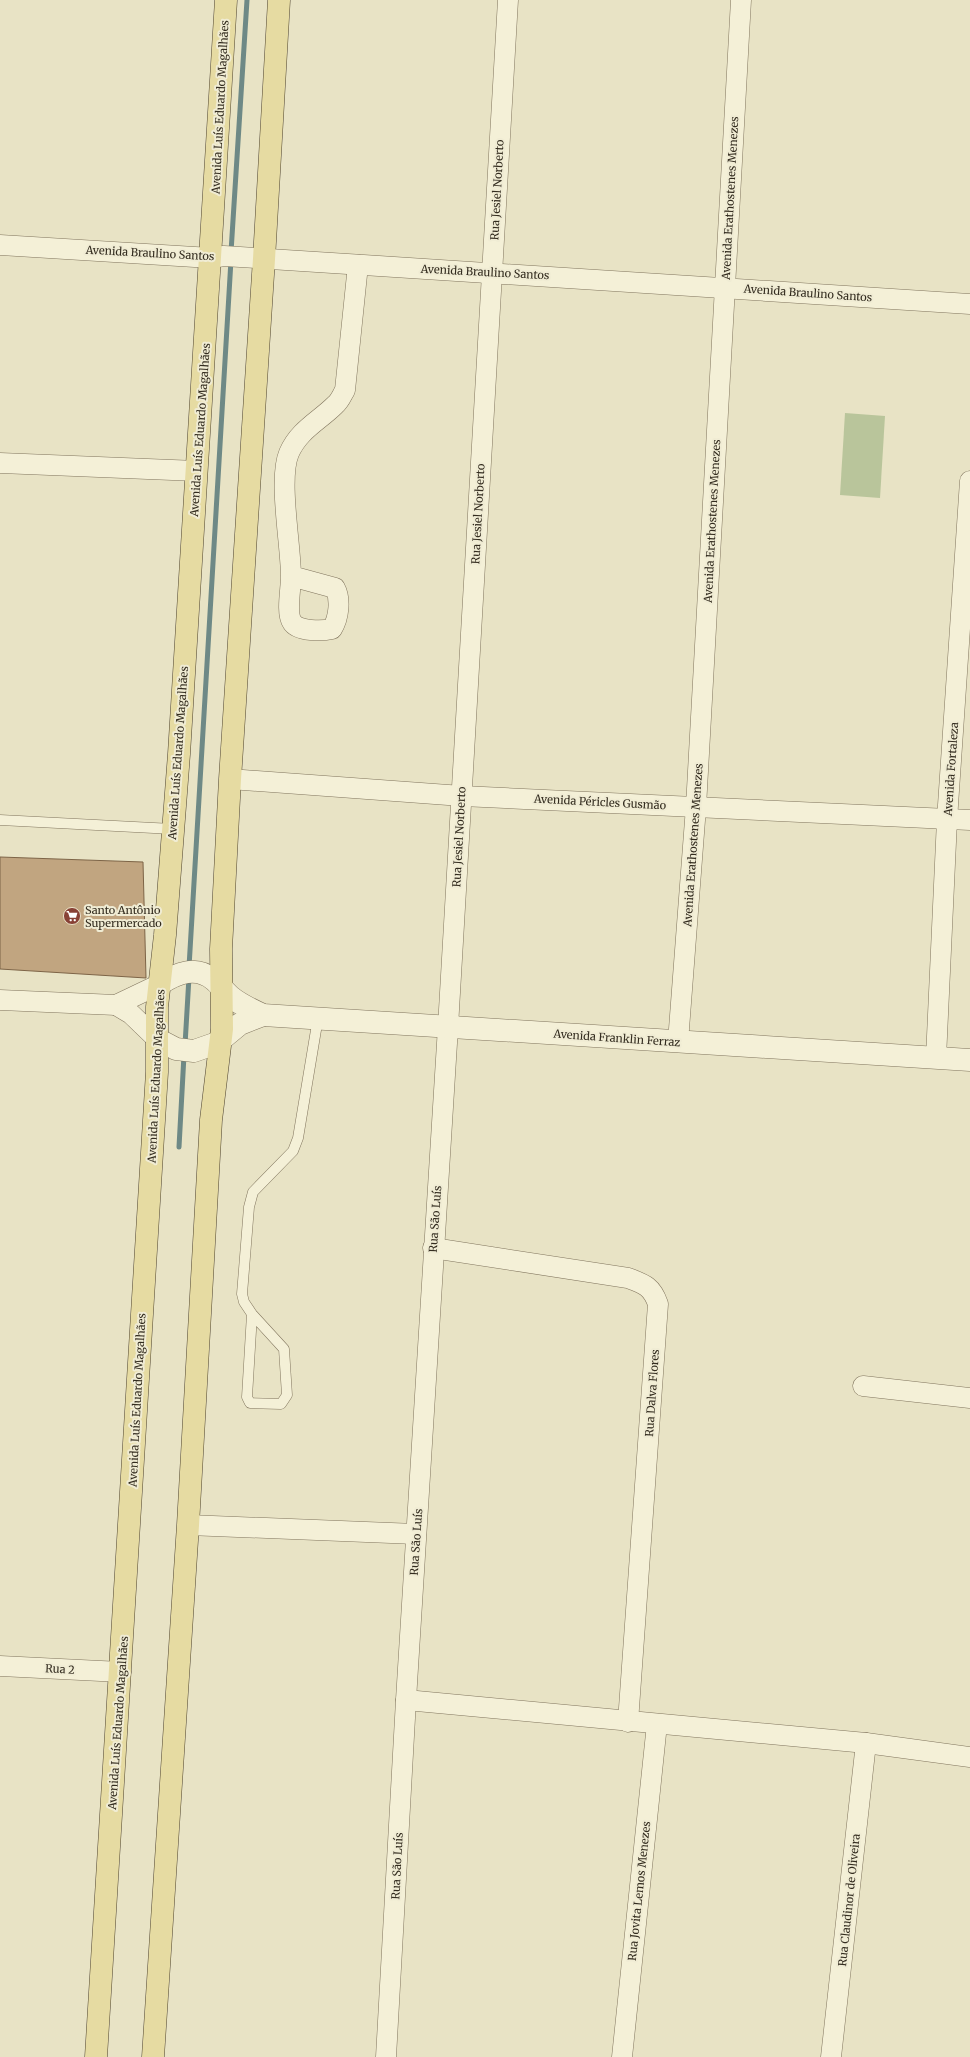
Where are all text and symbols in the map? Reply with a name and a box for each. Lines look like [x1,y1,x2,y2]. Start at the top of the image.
street label: Avenida Luís Eduardo Magalhães [208,20,232,195]
street label: Avenida Erathostenes Menezes [719,116,741,281]
street label: Rua Jesiel Norberto [487,139,507,241]
street label: Avenida Braulino Santos [84,243,215,263]
street label: Avenida Braulino Santos [419,262,550,282]
street label: Avenida Braulino Santos [742,281,873,304]
street label: Avenida Luís Eduardo Magalhães [187,343,213,518]
street label: Avenida Erathostenes Menezes [701,439,723,604]
street label: Rua Jesiel Norberto [468,463,488,565]
street label: Avenida Luís Eduardo Magalhães [165,666,191,841]
street label: Avenida Fortaleza [941,721,961,817]
street label: Avenida Erathostenes Menezes [680,763,706,928]
street label: Rua Jesiel Norberto [449,786,469,888]
street label: Avenida Péricles Gusmão [533,791,667,812]
place label: Santo Antônio Supermercado [85,903,162,930]
supermarket icon: Santo Antônio Supermercado [62,906,82,926]
street label: Avenida Luís Eduardo Magalhães [144,989,168,1164]
street label: Avenida Franklin Ferraz [552,1027,681,1049]
street label: Rua São Luís [426,1185,444,1253]
street label: Avenida Luís Eduardo Magalhães [125,1313,149,1488]
street label: Rua Dalva Flores [642,1349,662,1437]
street label: Rua São Luís [407,1508,425,1576]
street label: Avenida Luís Eduardo Magalhães [105,1636,131,1811]
street label: Rua 2 [45,1661,75,1677]
street label: Rua Jovita Lemos Menezes [625,1820,653,1962]
street label: Rua São Luís [388,1832,406,1900]
street label: Rua Claudinor de Oliveira [835,1833,863,1967]

